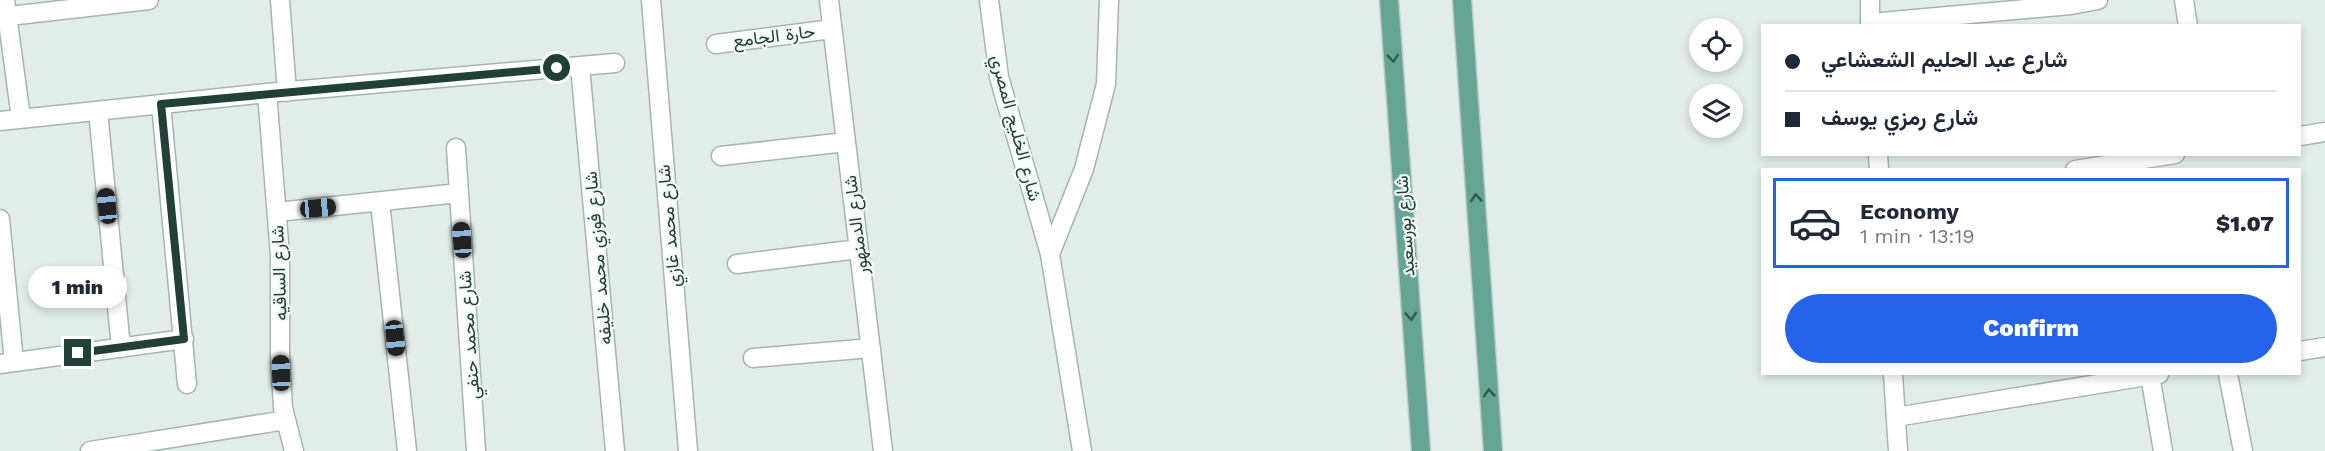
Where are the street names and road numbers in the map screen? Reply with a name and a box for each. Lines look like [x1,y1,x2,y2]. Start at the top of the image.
street label: حارة الجامع [732,20,817,53]
street label: شارع الخليج المصري [982,52,1046,205]
street label: شارع محمد غازي [653,163,689,288]
street label: شارع فوزي محمد خليفه [579,170,621,346]
street label: شارع الدمنهور [839,174,874,277]
street label: شارع بورسعيد [1391,175,1420,277]
street label: شارع الساقيه [266,225,293,321]
street label: شارع محمد حنفي [454,270,488,400]

